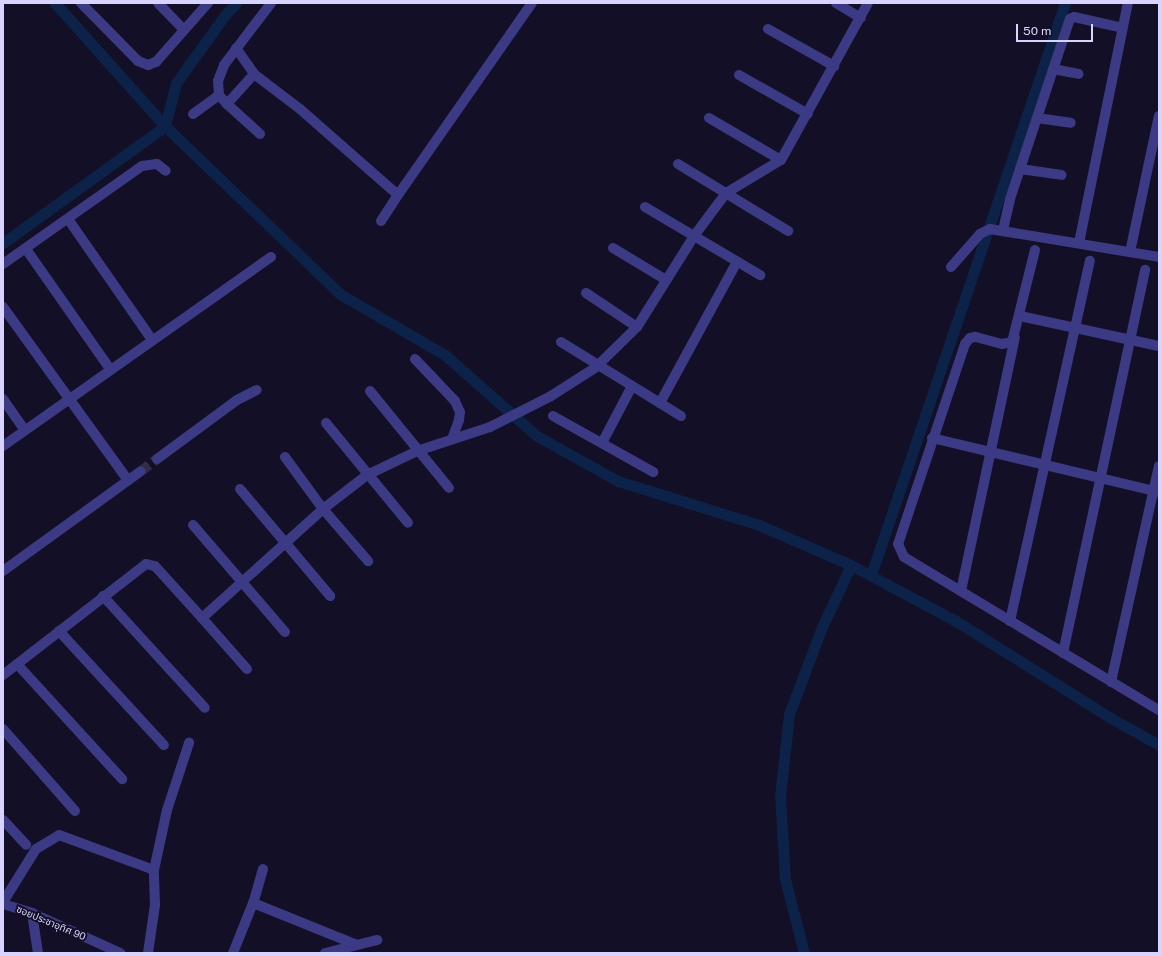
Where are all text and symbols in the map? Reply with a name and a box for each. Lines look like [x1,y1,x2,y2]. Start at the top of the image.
scale bar [1018,16,1095,42]
text: 50 m [1023,24,1051,38]
street label: ซอยประชาอุทิศ 90 [15,903,87,943]

